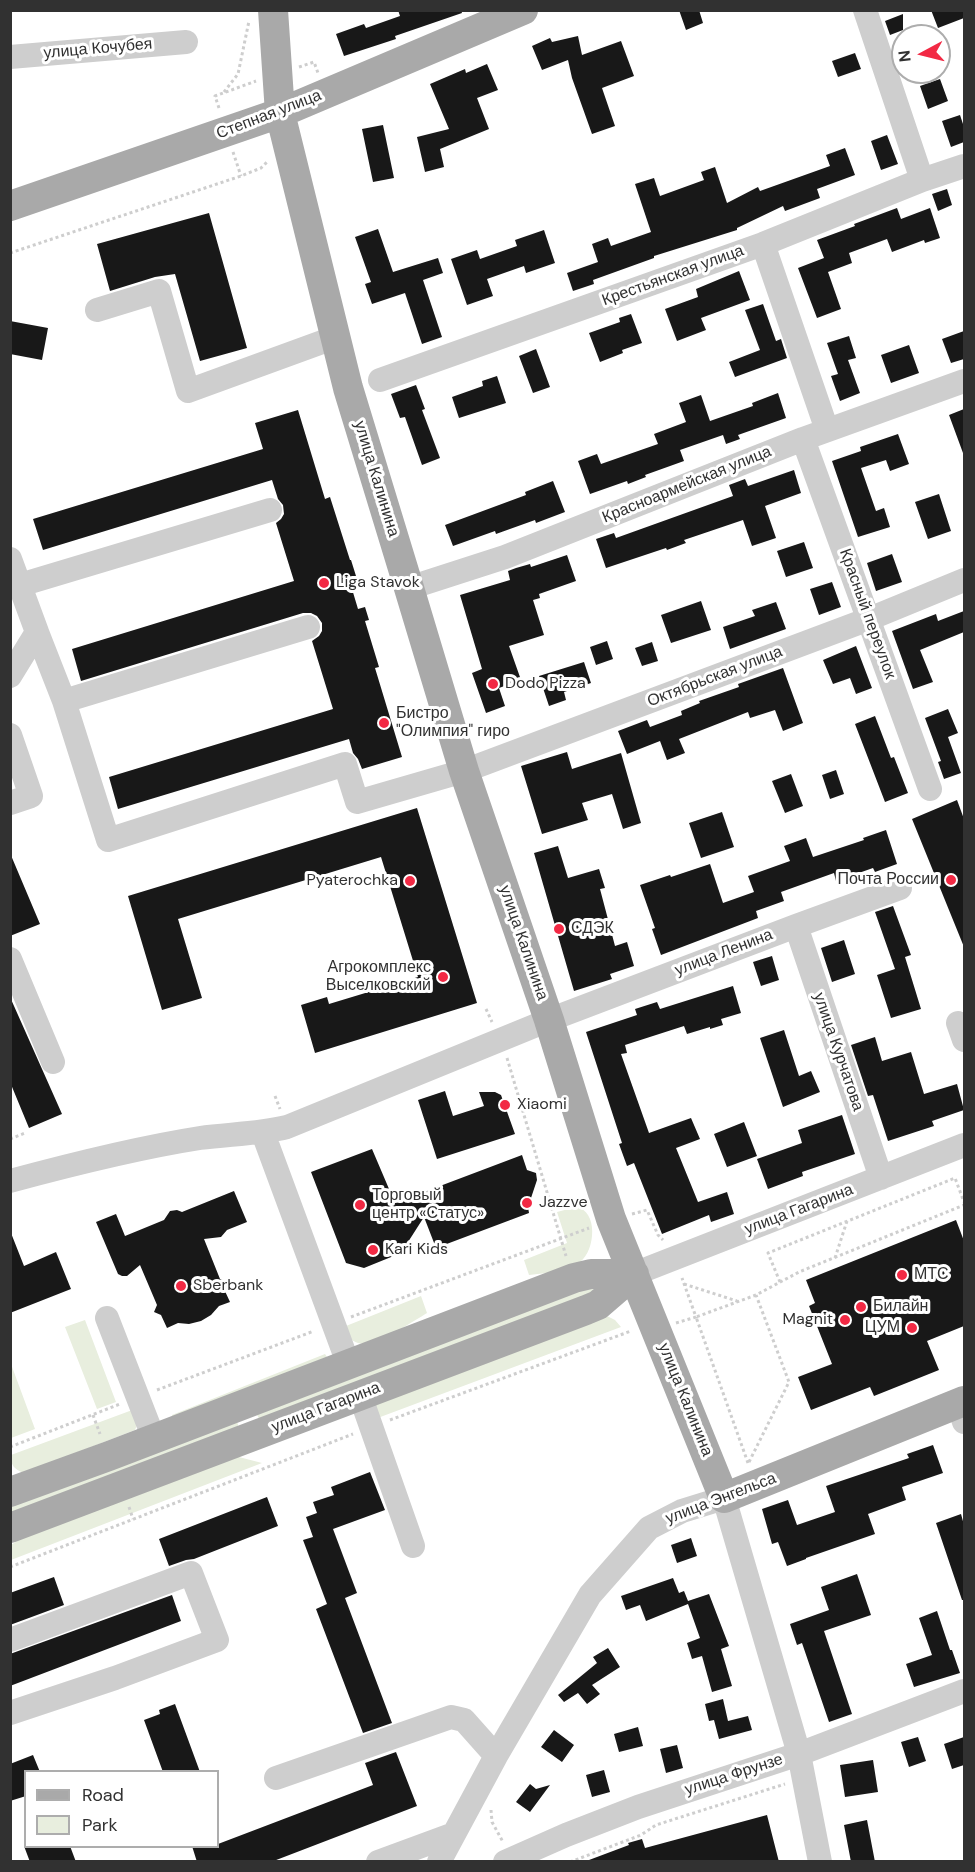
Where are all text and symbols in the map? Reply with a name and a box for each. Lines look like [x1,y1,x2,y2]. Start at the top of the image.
north arrow [891,24,951,84]
street label: улица Кочубея [43,35,153,63]
text: N [893,49,916,63]
street label: Степная улица [214,86,324,144]
street label: Крестьянская улица [600,241,746,311]
street label: улица Калинина [349,419,403,539]
street label: Красноармейская улица [600,442,774,528]
street label: Красный переулок [835,546,899,682]
place label: Liga Stavok [336,573,420,593]
marker: Liga Stavok [317,576,331,590]
street label: Октябрьская улица [645,642,785,712]
place label: Dodo Pizza [505,674,586,694]
marker: Dodo Pizza [486,677,500,691]
place label: Бистро "Олимпия" гиро [396,704,510,742]
marker: Бистро "Олимпия" гиро [377,716,391,730]
place label: Почта России [838,870,939,890]
place label: Pyaterochka [307,871,398,891]
marker: Почта России [944,873,958,887]
marker: Pyaterochka [403,874,417,888]
street label: улица Калинина [494,883,552,1003]
place label: СДЭК [571,919,614,939]
marker: СДЭК [552,922,566,936]
street label: улица Ленина [672,926,776,980]
place label: Агрокомплекс Выселковский [326,958,431,996]
marker: Агрокомплекс Выселковский [436,970,450,984]
street label: улица Курчатова [809,990,867,1114]
place label: Xiaomi [517,1095,567,1115]
marker: Xiaomi [498,1098,512,1112]
street label: улица Гагарина [742,1180,856,1240]
place label: Торговый центр «Статус» [372,1186,484,1224]
place label: Jazzve [539,1193,587,1213]
marker: Jazzve [520,1196,534,1210]
marker: Торговый центр «Статус» [353,1198,367,1212]
place label: Kari Kids [385,1240,448,1260]
marker: Kari Kids [366,1243,380,1257]
place label: МТС [914,1265,949,1285]
marker: МТС [895,1268,909,1282]
place label: Sberbank [193,1276,263,1296]
marker: Sberbank [174,1279,188,1293]
place label: Билайн [873,1297,928,1317]
marker: Билайн [854,1300,868,1314]
place label: Magnit [783,1310,833,1330]
marker: Magnit [838,1313,852,1327]
place label: ЦУМ [865,1318,900,1338]
marker: ЦУМ [905,1321,919,1335]
street label: улица Калинина [654,1341,716,1459]
street label: улица Гагарина [269,1378,383,1438]
street label: улица Энгельса [663,1469,779,1529]
street label: улица Фрунзе [683,1750,785,1800]
legend [24,1770,219,1848]
text: Road [82,1783,124,1807]
text: Park [82,1813,118,1837]

